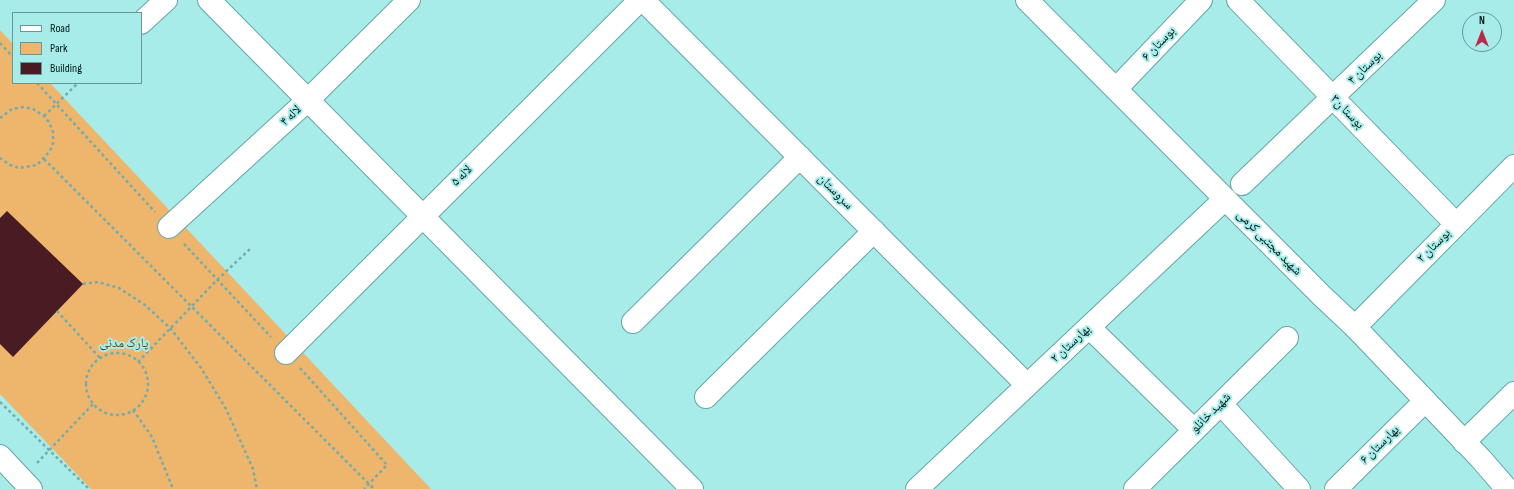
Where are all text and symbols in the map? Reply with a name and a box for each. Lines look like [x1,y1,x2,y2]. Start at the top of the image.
legend [12,12,142,84]
north arrow [1462,12,1502,52]
text: N [1479,14,1485,27]
text: Road [50,21,70,36]
street label: بوستان ۶ [1139,24,1179,64]
text: Park [50,41,68,56]
street label: بوستان ۴ [1345,48,1385,88]
text: Building [50,61,82,76]
street label: بوستا ن۳ [1327,92,1367,132]
street label: لاله ۴ [277,102,305,130]
street label: لاله ۵ [448,162,476,190]
street label: سروستان [814,171,856,213]
street label: شهید مجتبی کرمی [1233,207,1305,279]
street label: بوستان ۲ [1414,226,1454,266]
street label: بهارستان ۲ [1048,322,1094,366]
park label: پارک مدنی [100,336,148,352]
street label: شهید خانلو [1188,390,1234,436]
street label: بهارستان ۶ [1357,422,1403,468]

